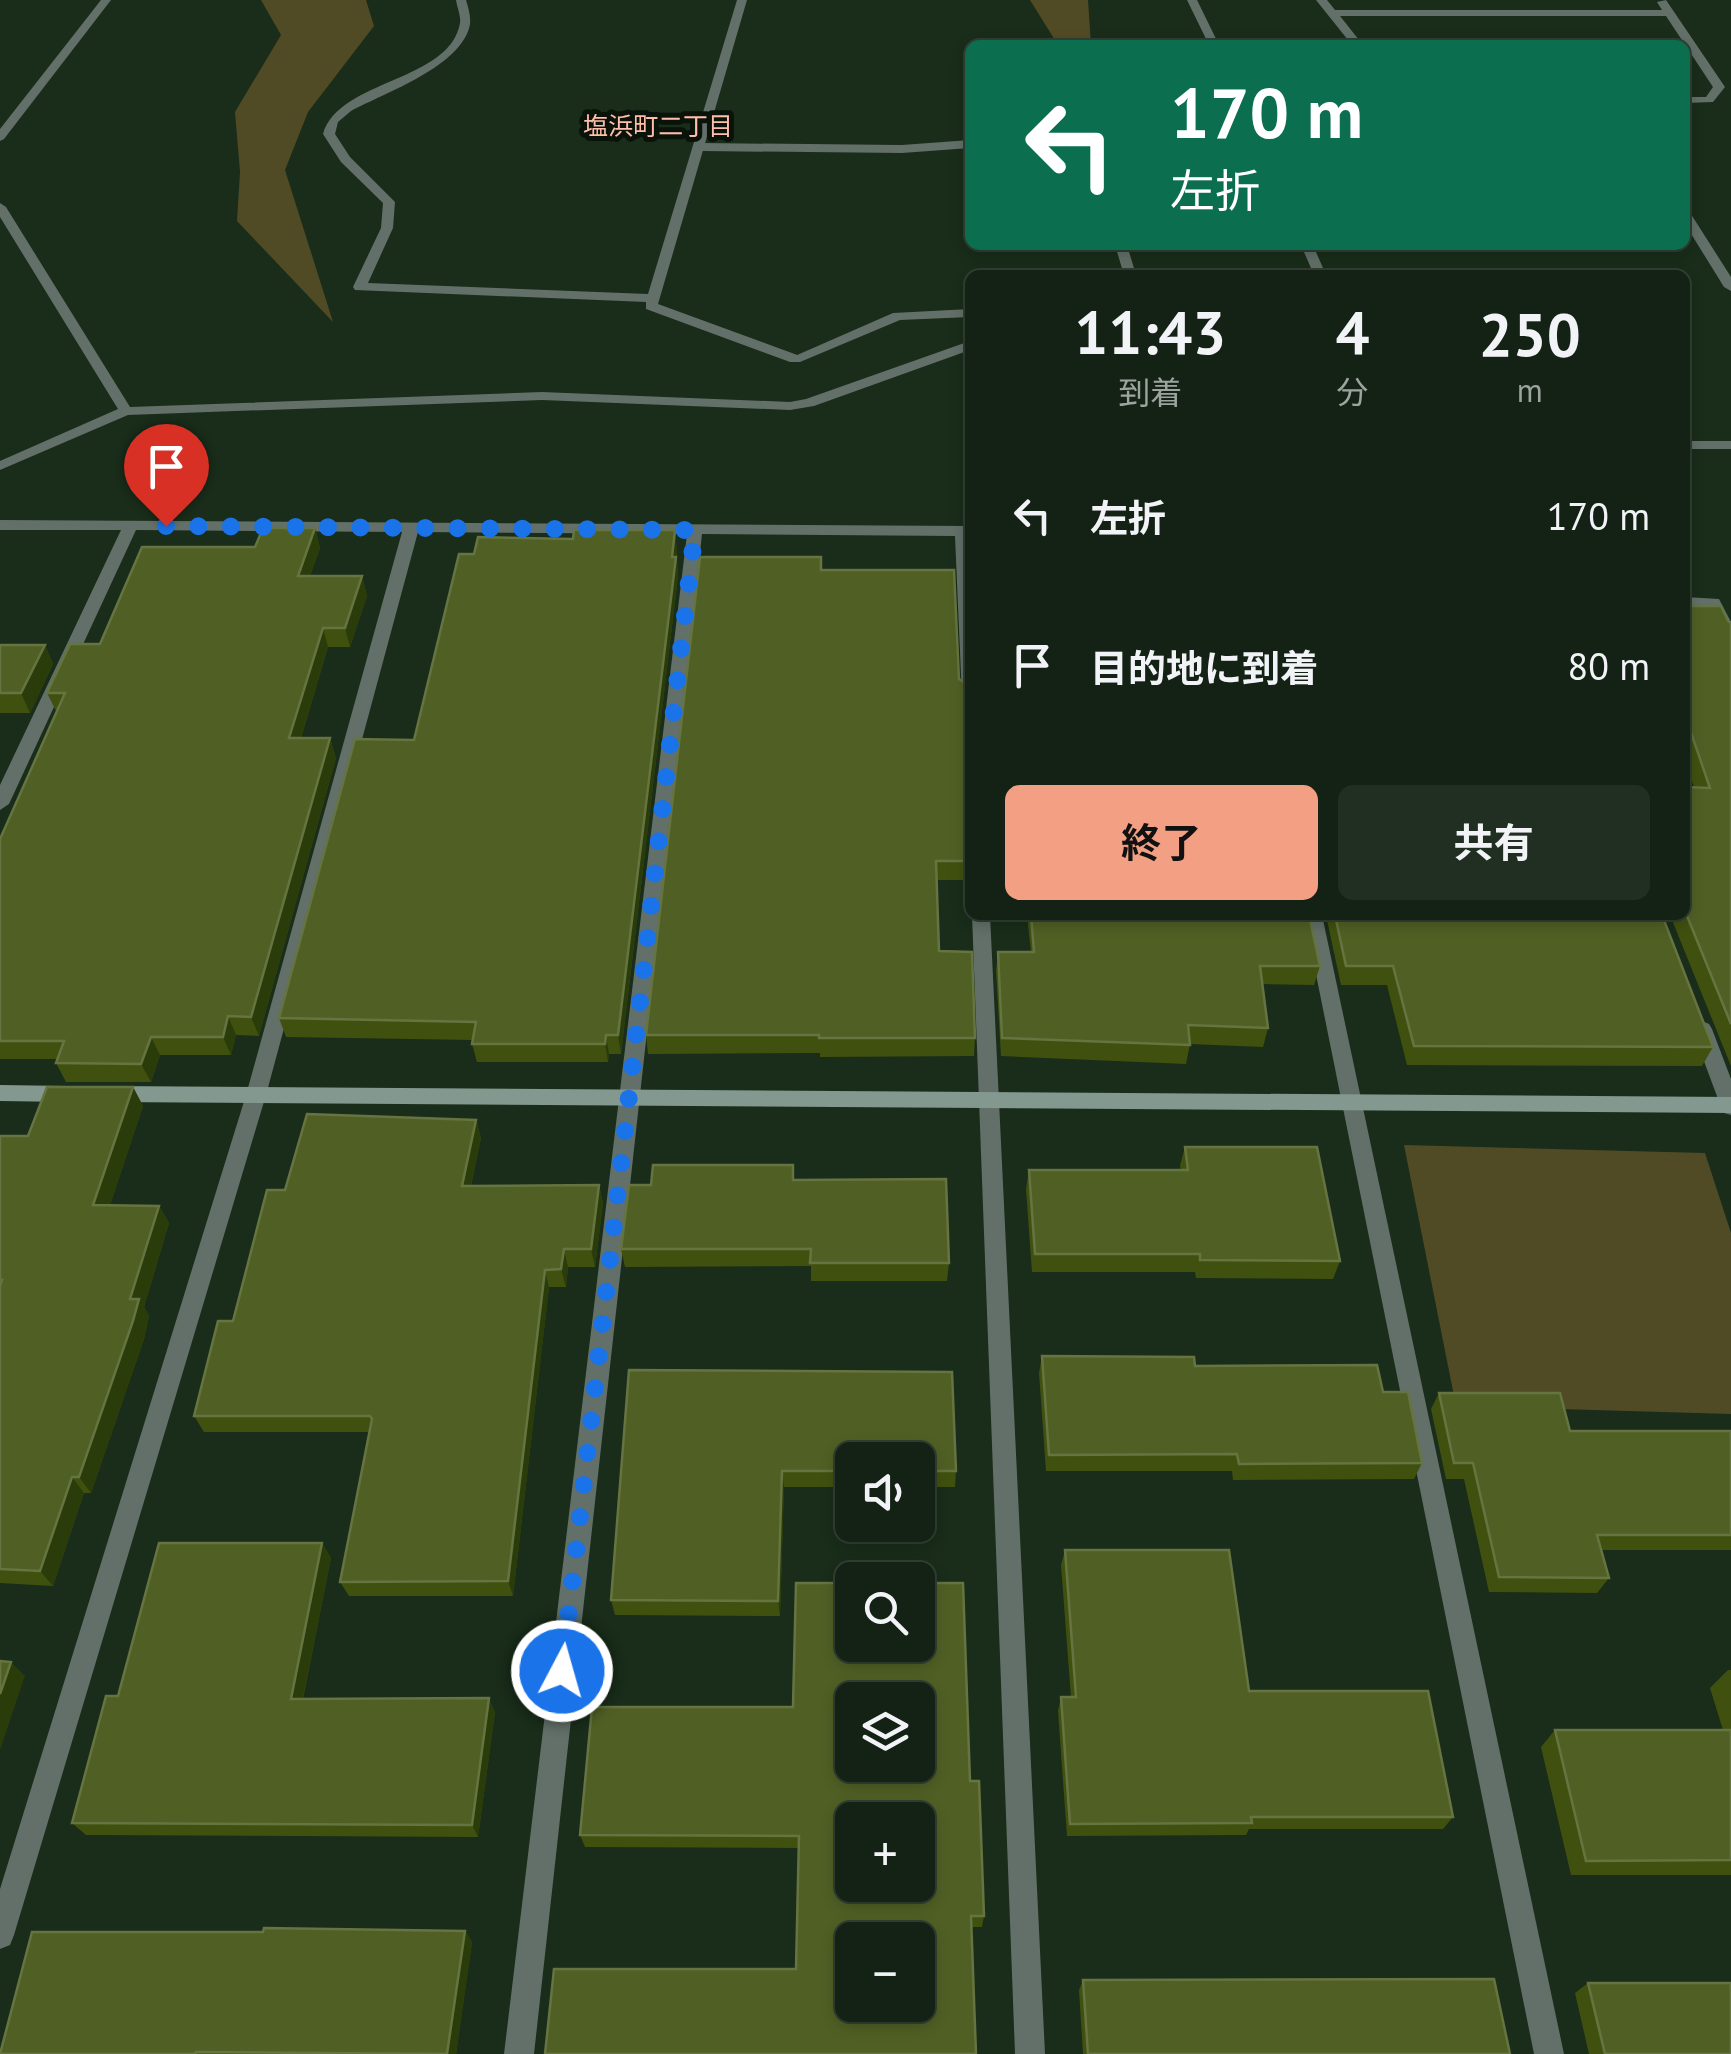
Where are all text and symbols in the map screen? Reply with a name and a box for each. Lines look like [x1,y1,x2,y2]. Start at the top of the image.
text: 170 m [1170,67,1363,157]
icon: left [1005,80,1135,210]
district label: 塩浜町二丁目 [583,110,733,142]
text: 左折 [1170,161,1260,219]
text: 11:43 [1074,293,1226,371]
text: 4 [1336,293,1370,371]
text: 250 [1479,295,1581,373]
text: m [1517,369,1543,411]
text: 到着 [1118,371,1182,413]
text: 分 [1337,371,1369,413]
pin [124,424,209,527]
icon: arrive [139,439,194,494]
icon: left [1005,488,1060,543]
text: 170 m [1547,491,1650,540]
text: 左折 [1090,493,1166,542]
icon: arrive [1005,638,1060,693]
text: 80 m [1568,641,1650,690]
text: 目的地に到着 [1090,643,1318,692]
button: 終了 [1005,785,1318,900]
button: 共有 [1338,785,1650,900]
map controls [835,1442,935,2022]
button: sound [835,1442,935,1542]
button: search [835,1562,935,1662]
position arrow [510,1619,614,1723]
button: layers [835,1682,935,1782]
button: + [835,1802,935,1902]
button: − [835,1922,935,2022]

